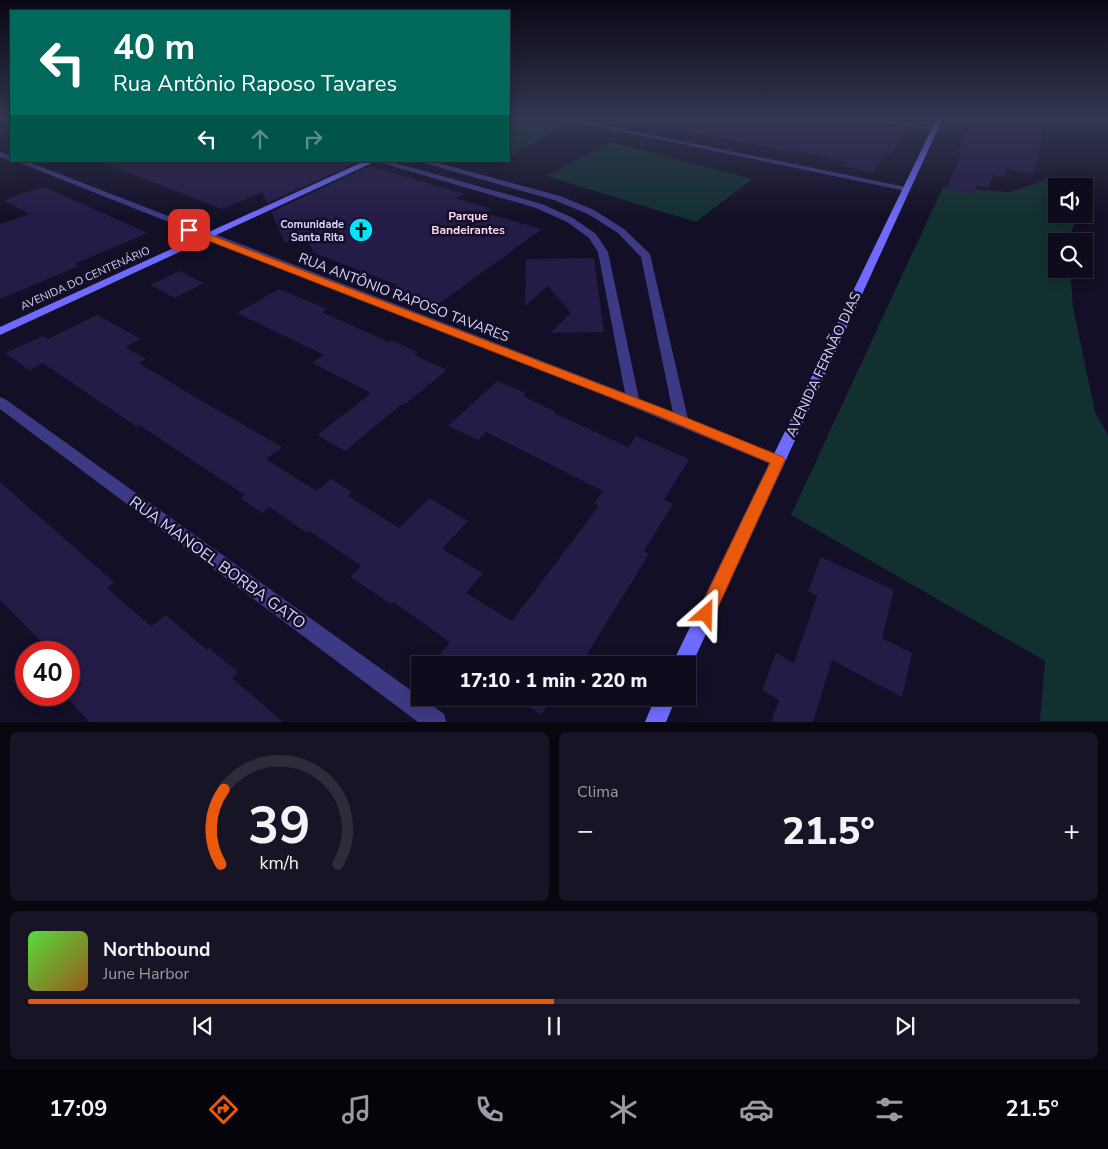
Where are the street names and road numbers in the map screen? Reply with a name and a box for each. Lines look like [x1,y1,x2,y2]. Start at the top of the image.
street label: AVENIDA DO CENTENÁRIO [18,242,152,314]
street label: RUA ANTÔNIO RAPOSO TAVARES [296,248,512,347]
street label: AVENIDA FERNÃO DIAS [781,288,866,440]
street label: RUA MANOEL BORBA GATO [125,491,310,634]

